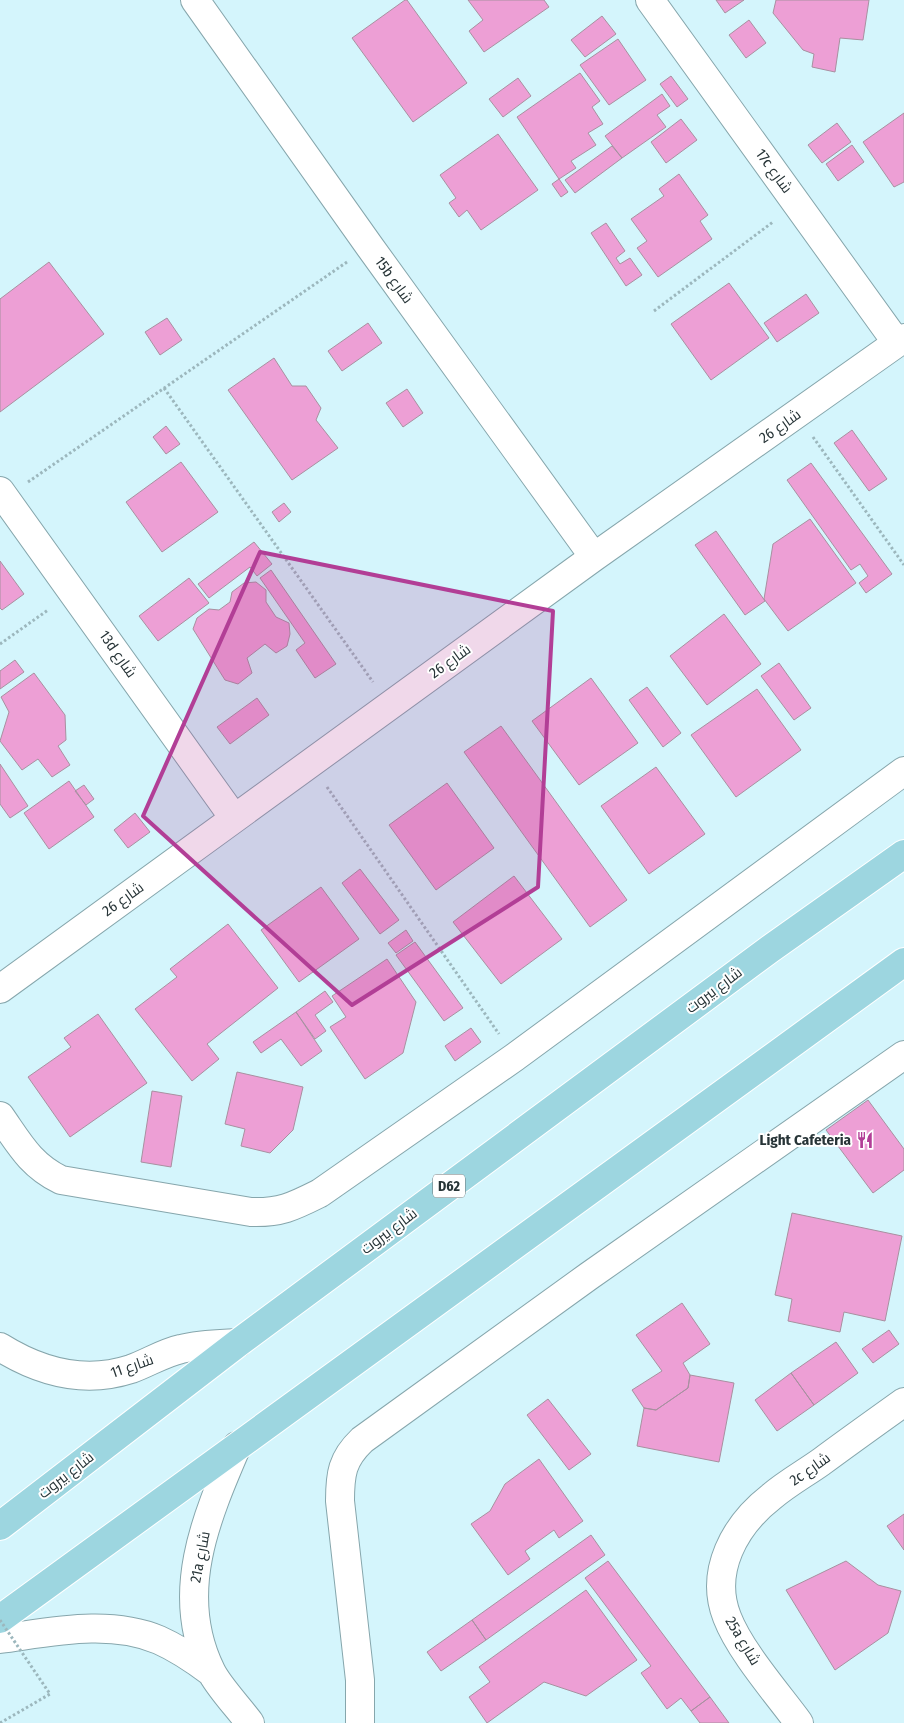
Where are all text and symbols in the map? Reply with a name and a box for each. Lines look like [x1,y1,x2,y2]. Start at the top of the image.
street label: 17c شارع [750,145,796,198]
street label: 15b شارع [369,253,417,308]
street label: شارع 26 [756,405,805,448]
street label: 13d شارع [94,627,141,682]
street label: شارع 26 [426,640,475,684]
street label: شارع 26 [99,878,148,922]
street label: شارع بيروت [682,963,747,1019]
restaurant icon: Light Cafeteria [855,1130,875,1150]
place label: Light Cafeteria [759,1131,852,1149]
road number: D62 [433,1174,465,1198]
street label: شارع بيروت [357,1204,422,1260]
street label: شارع 11 [108,1350,156,1384]
street label: شارع بيروت [35,1448,99,1504]
street label: 2c شارع [786,1449,835,1491]
street label: 21a شارع [186,1530,216,1585]
street label: 25a شارع [720,1613,764,1670]

